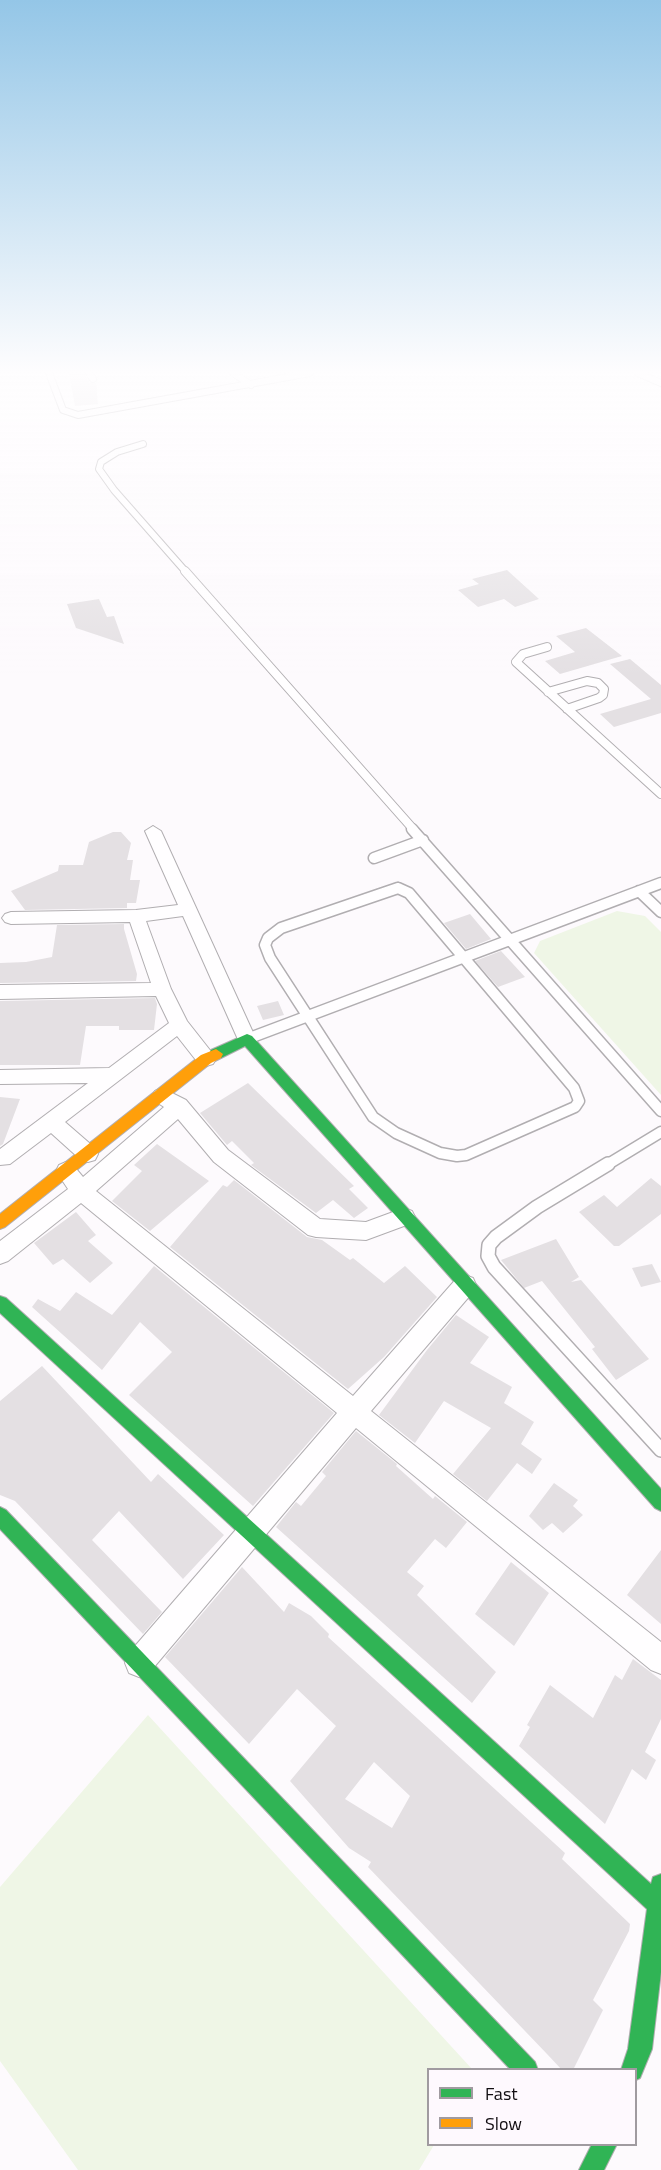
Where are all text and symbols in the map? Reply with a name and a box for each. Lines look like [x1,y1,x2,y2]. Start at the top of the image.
legend [427,2068,637,2146]
text: Fast [485,2080,518,2107]
text: Slow [485,2110,522,2137]

